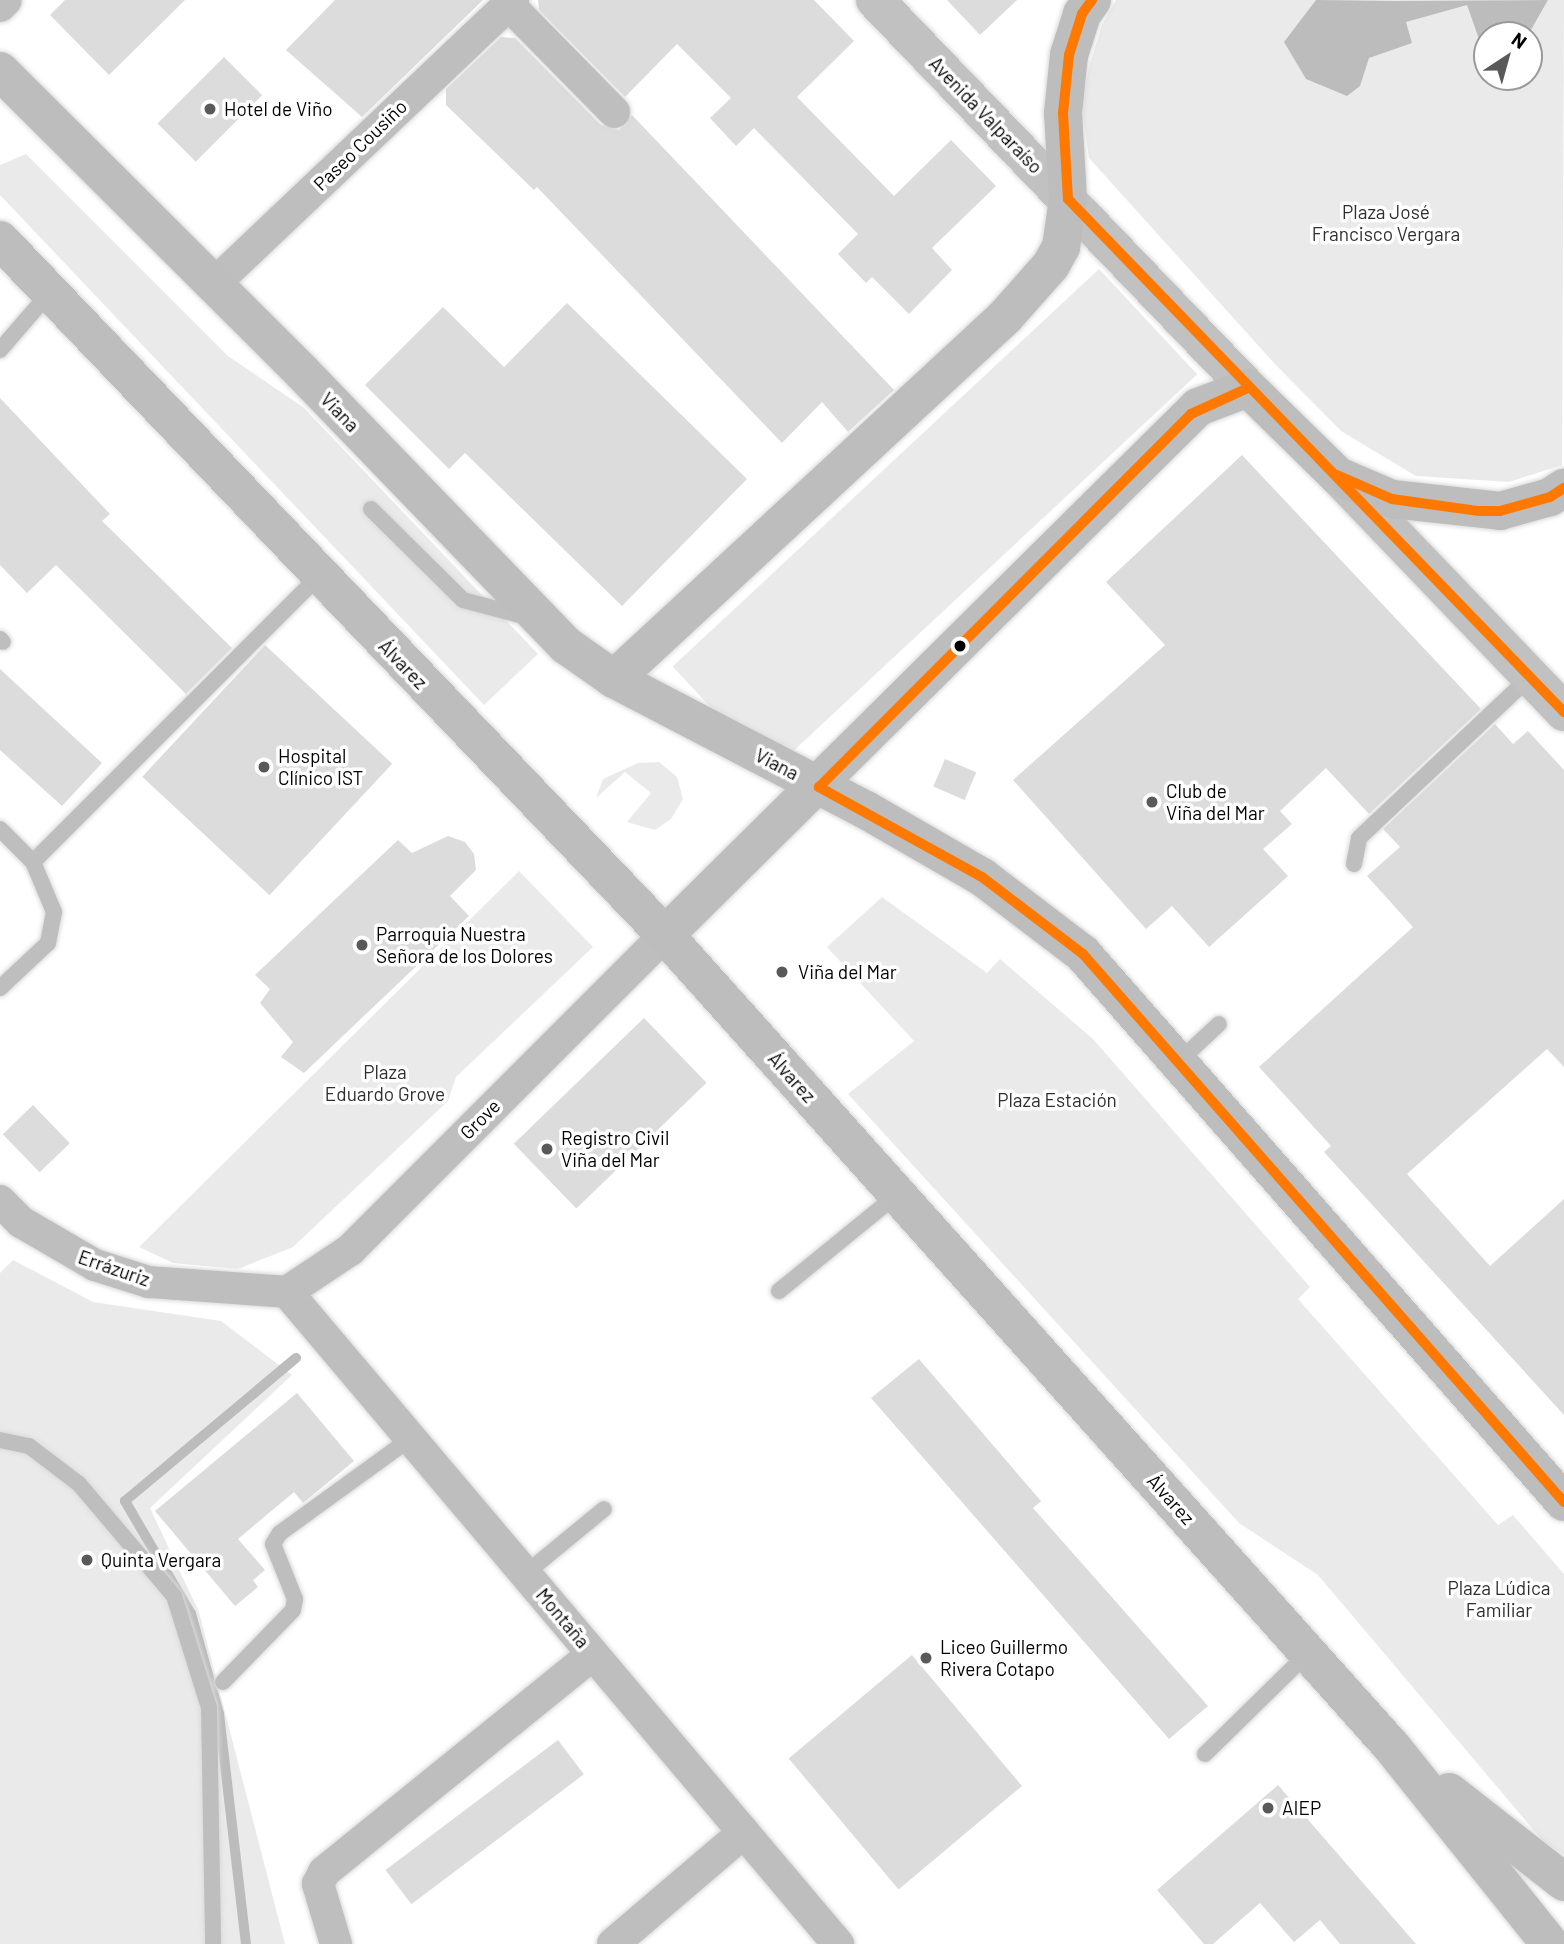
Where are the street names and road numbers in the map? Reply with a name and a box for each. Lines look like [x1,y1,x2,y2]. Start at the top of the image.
street label: Avenida Valparaíso [924,52,1048,178]
street label: Paseo Cousiño [309,95,411,195]
street label: Viana [316,388,364,436]
street label: Álvarez [374,635,432,693]
street label: Viana [751,743,803,785]
street label: Álvarez [764,1047,820,1107]
street label: Grove [455,1094,505,1144]
street label: Errázuriz [75,1245,153,1291]
street label: Álvarez [1143,1469,1199,1529]
street label: Montaña [532,1584,594,1652]

